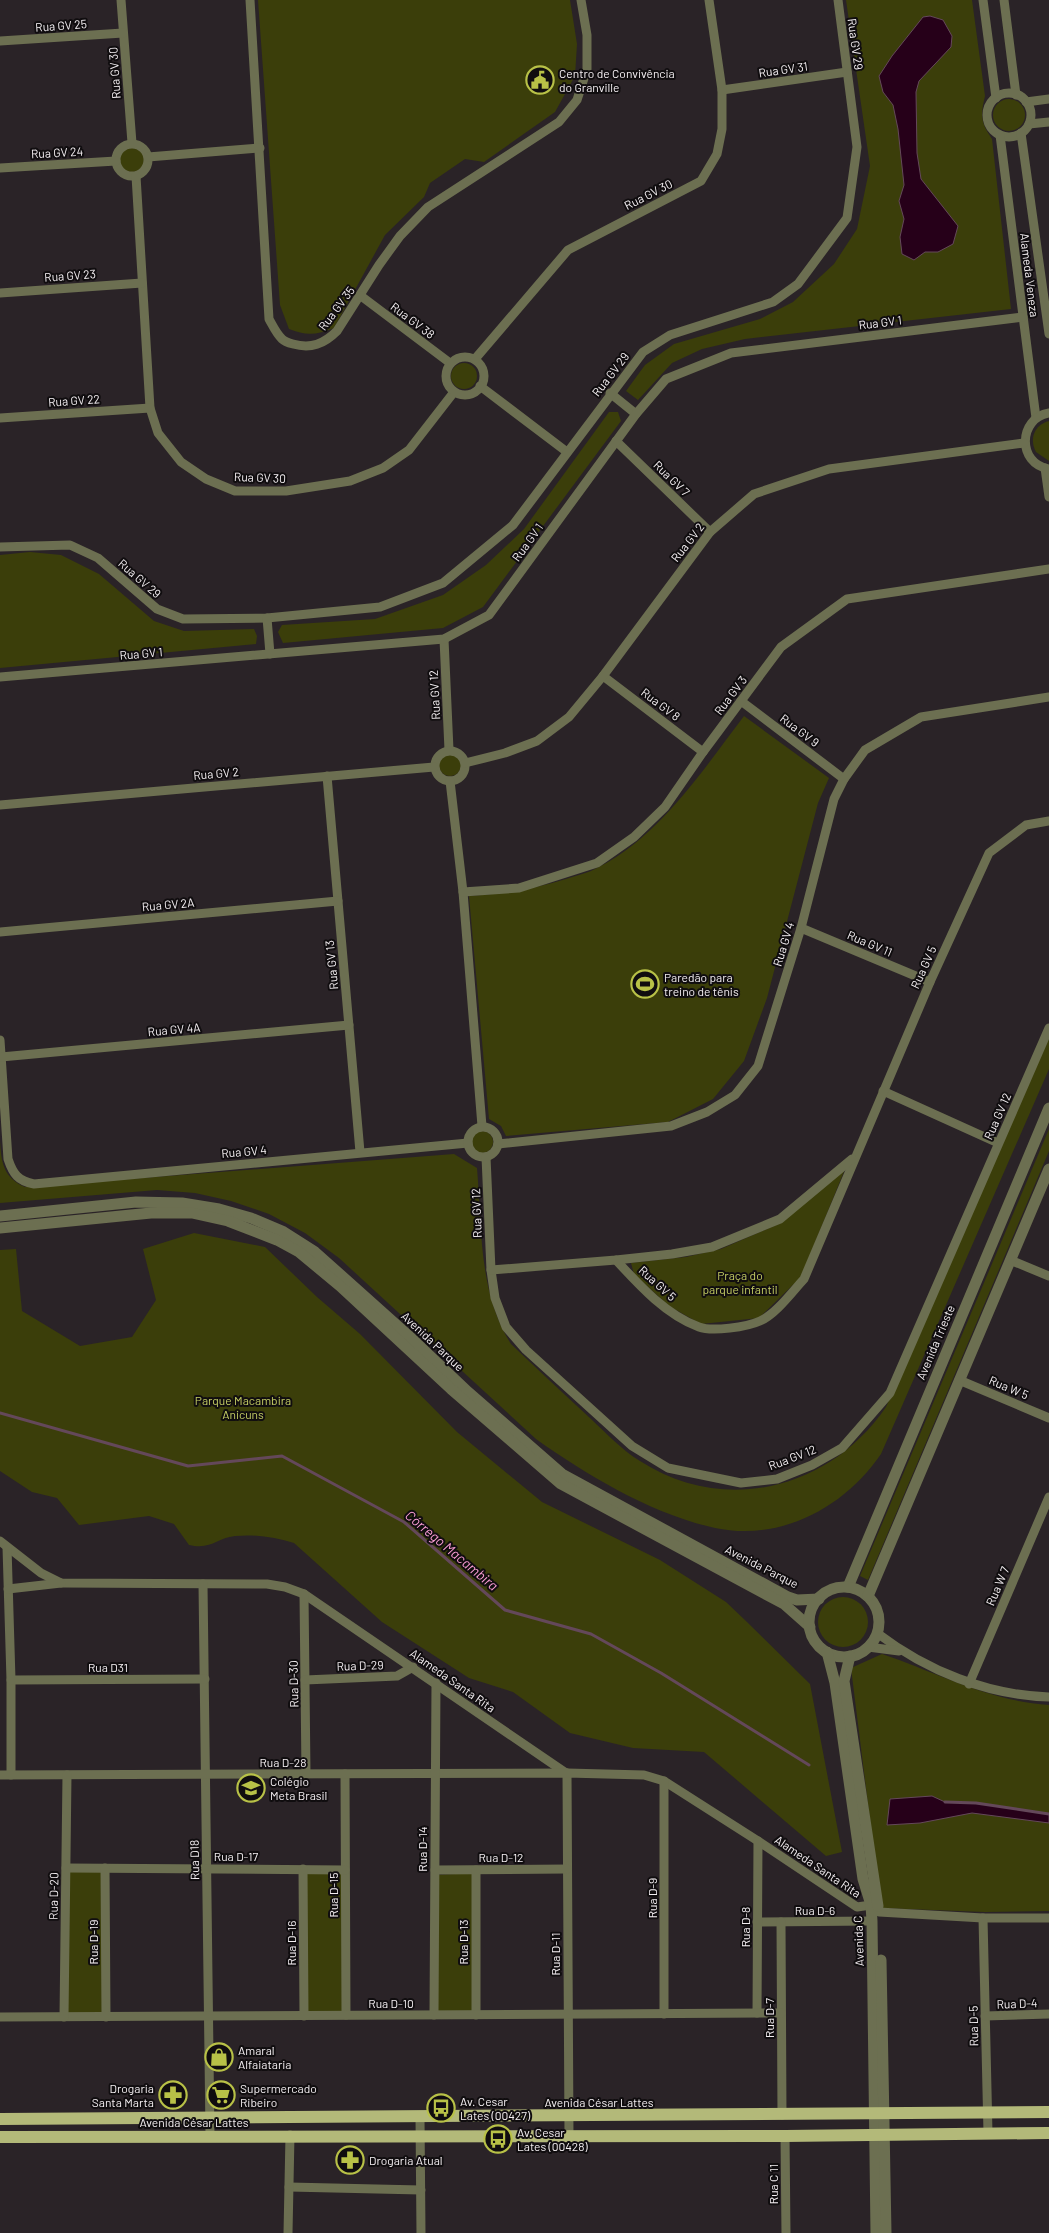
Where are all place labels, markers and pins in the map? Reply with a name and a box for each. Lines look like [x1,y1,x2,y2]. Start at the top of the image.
public building icon: Centro de Convivência do Granville [525,65,555,95]
place label: Centro de Convivência do Granville [559,66,675,94]
sports icon: Paredão para treino de tênis [630,969,660,999]
place label: Paredão para treino de tênis [664,970,739,998]
school or university icon: Colégio Meta Brasil [236,1773,266,1803]
place label: Colégio Meta Brasil [270,1774,327,1802]
shop icon: Amaral Alfaiataria [204,2042,234,2072]
place label: Amaral Alfaiataria [238,2043,291,2071]
pharmacy icon: Drogaria Santa Marta [158,2080,188,2110]
supermarket icon: Supermercado Ribeiro [206,2080,236,2110]
place label: Drogaria Santa Marta [92,2081,154,2109]
place label: Supermercado Ribeiro [240,2081,317,2109]
bus stop icon: Av. Cesar Lates (00427) [426,2093,456,2123]
place label: Av. Cesar Lates (00427) [460,2094,531,2122]
bus stop icon: Av. Cesar Lates (00428) [483,2124,513,2154]
place label: Av. Cesar Lates (00428) [517,2125,589,2153]
pharmacy icon: Drogaria Atual [335,2145,365,2175]
place label: Drogaria Atual [369,2153,443,2167]

